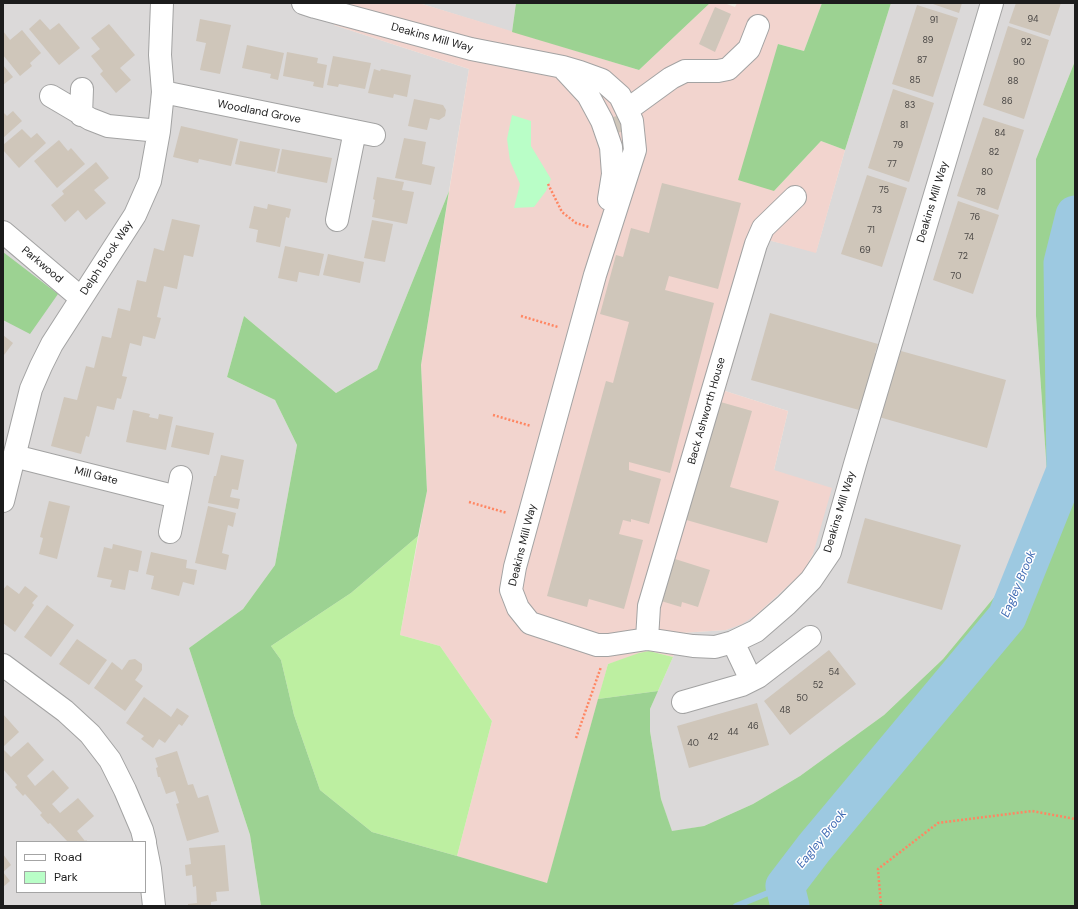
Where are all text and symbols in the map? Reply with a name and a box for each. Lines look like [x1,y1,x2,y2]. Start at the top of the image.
house number: 94 [1027,15,1039,25]
house number: 91 [930,16,938,26]
street label: Deakins Mill Way [389,21,475,55]
house number: 89 [923,36,933,46]
house number: 92 [1021,38,1031,48]
house number: 87 [917,56,927,66]
house number: 90 [1013,58,1025,68]
house number: 85 [910,76,920,86]
house number: 88 [1008,77,1018,87]
street label: Woodland Grove [216,97,302,127]
house number: 86 [1001,97,1013,107]
house number: 83 [905,101,915,111]
house number: 81 [900,121,908,131]
house number: 84 [995,129,1005,139]
house number: 79 [893,141,903,151]
house number: 82 [989,148,999,158]
house number: 77 [887,160,897,170]
street label: Deakins Mill Way [914,160,952,244]
house number: 80 [981,168,993,178]
house number: 75 [879,186,889,196]
house number: 78 [976,188,986,198]
house number: 73 [872,206,882,216]
house number: 76 [970,213,980,223]
street label: Delph Brook Way [78,218,136,298]
house number: 71 [867,226,875,236]
house number: 74 [964,233,974,243]
street label: Parkwood [19,244,65,286]
house number: 69 [859,246,871,256]
house number: 72 [958,252,968,262]
house number: 70 [951,272,961,282]
street label: Back Ashworth House [685,356,729,466]
street label: Mill Gate [73,464,119,488]
street label: Deakins Mill Way [821,470,859,554]
street label: Deakins Mill Way [506,502,540,588]
water label: Eagley Brook [999,549,1039,619]
house number: 54 [829,668,839,678]
house number: 52 [813,681,823,691]
house number: 50 [796,694,808,704]
house number: 48 [780,706,790,716]
house number: 46 [747,722,759,732]
house number: 44 [728,728,738,738]
house number: 42 [708,733,718,743]
house number: 40 [687,739,699,749]
water label: Eagley Brook [794,807,850,871]
legend [16,841,146,893]
text: Road [54,849,82,865]
text: Park [54,869,78,885]

